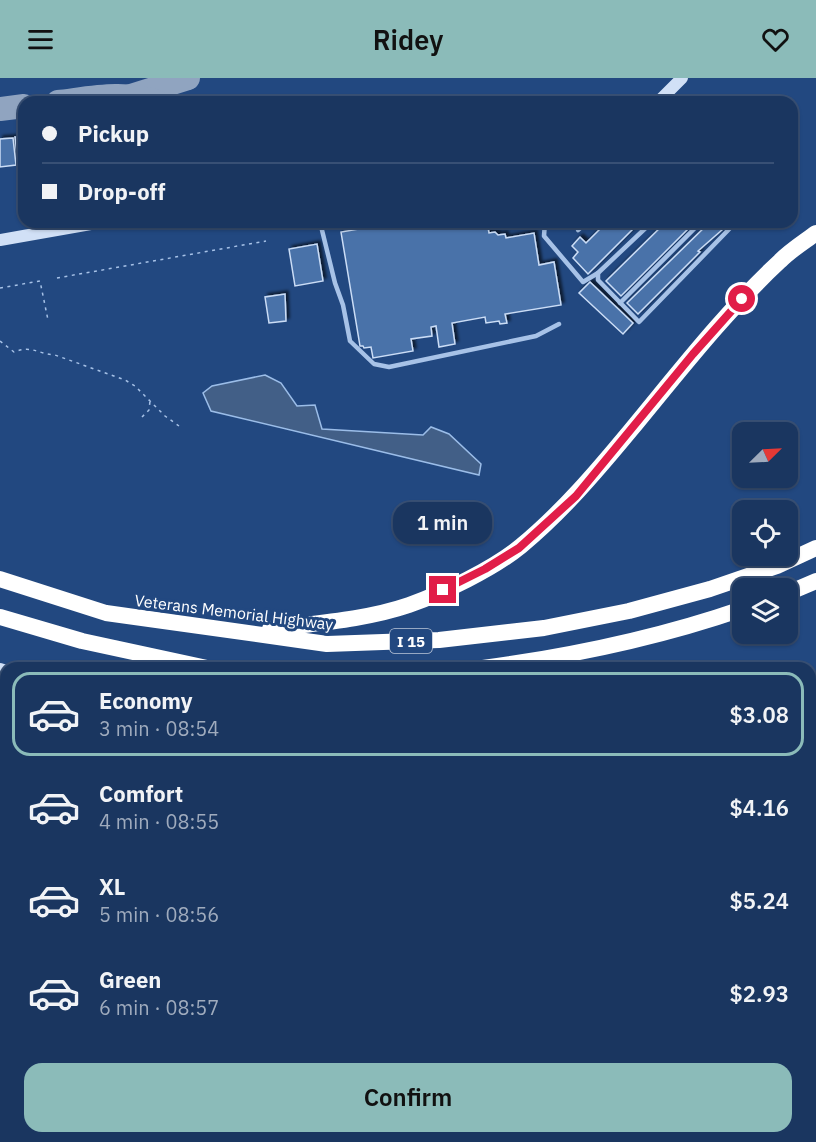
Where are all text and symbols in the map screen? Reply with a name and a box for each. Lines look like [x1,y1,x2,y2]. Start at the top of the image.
text: Ridey [373,22,443,57]
icon: menu [24,23,57,56]
icon: heart [759,23,792,56]
text: Pickup [78,119,149,148]
text: Drop-off [78,177,165,206]
route start [728,285,755,312]
north arrow [732,422,798,488]
map controls [732,422,798,644]
button: locate [732,500,798,566]
callout: 1 min [394,503,492,545]
text: 1 min [417,509,468,536]
route end [429,576,456,603]
button: layers [732,578,798,644]
street label: Veterans Memorial Highway [134,590,334,634]
road number: I 15 [390,629,432,653]
text: Economy [99,686,193,715]
icon: car [27,687,81,741]
text: $3.08 [730,700,789,729]
text: 3 min · 08:54 [99,715,219,742]
text: Comfort [99,779,183,808]
icon: car [27,780,81,834]
text: $4.16 [730,793,789,822]
text: 4 min · 08:55 [99,808,219,835]
text: XL [99,872,125,901]
icon: car [27,873,81,927]
text: $5.24 [730,886,789,915]
text: 5 min · 08:56 [99,901,219,928]
text: Green [99,965,161,994]
icon: car [27,966,81,1020]
text: $2.93 [730,979,789,1008]
text: 6 min · 08:57 [99,994,219,1021]
button: Confirm [24,1063,792,1132]

